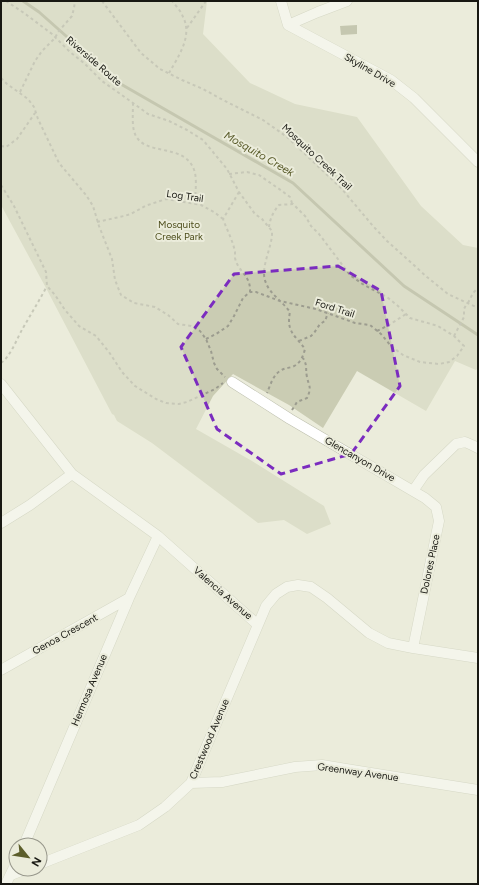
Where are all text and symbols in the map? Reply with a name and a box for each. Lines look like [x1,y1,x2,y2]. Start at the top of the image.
street label: Riverside Route [63,33,125,89]
street label: Skyline Drive [342,50,399,90]
street label: Mosquito Creek Trail [279,121,355,193]
water label: Mosquito Creek [222,129,297,180]
street label: Log Trail [166,187,204,205]
park label: Mosquito Creek Park [155,218,203,243]
street label: Ford Trail [314,295,356,321]
street label: Glencanyon Drive [323,434,398,485]
street label: Dolores Place [417,532,443,595]
street label: Valencia Avenue [191,564,256,623]
street label: Genoa Crescent [30,611,100,657]
street label: Hermosa Avenue [68,652,110,728]
street label: Crestwood Avenue [186,696,232,781]
street label: Greenway Avenue [317,760,400,784]
north arrow [8,837,48,877]
text: N [28,855,44,869]

